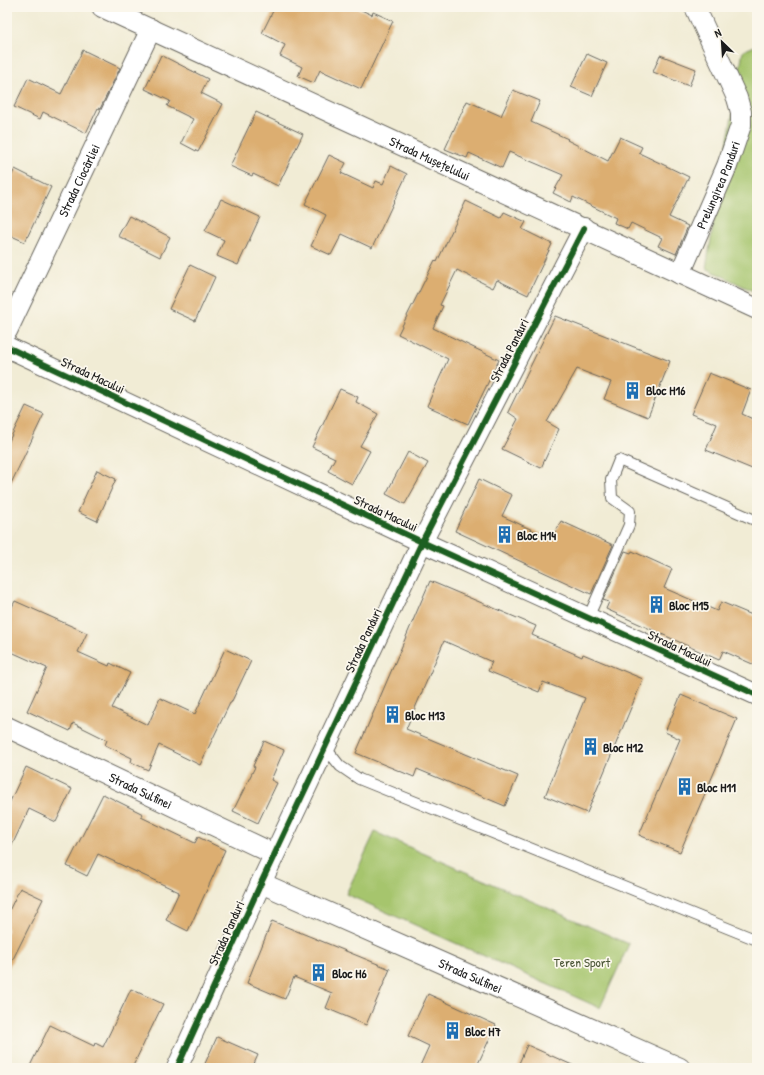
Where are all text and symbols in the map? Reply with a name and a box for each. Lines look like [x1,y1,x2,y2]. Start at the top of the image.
north arrow [702,22,742,62]
text: N [712,25,724,41]
street label: Strada Mușețelului [387,132,473,185]
street label: Prelungirea Panduri [692,138,744,232]
street label: Strada Ciocârliei [54,141,104,220]
street label: Strada Panduri [485,315,533,385]
street label: Strada Macului [58,352,128,398]
building icon: Bloc H16 [623,380,643,400]
place label: Bloc H16 [646,381,686,399]
street label: Strada Macului [351,490,421,536]
building icon: Bloc H14 [494,525,514,545]
place label: Bloc H14 [517,526,556,544]
building icon: Bloc H15 [646,595,666,615]
place label: Bloc H15 [669,596,709,614]
street label: Strada Panduri [340,605,386,675]
street label: Strada Macului [645,625,715,671]
building icon: Bloc H13 [382,705,402,725]
place label: Bloc H13 [405,706,445,724]
building icon: Bloc H12 [580,737,600,757]
place label: Bloc H12 [603,738,644,756]
street label: Strada Sulfinei [106,768,175,813]
building icon: Bloc H11 [674,777,694,797]
place label: Bloc H11 [697,778,736,796]
street label: Strada Panduri [204,898,248,968]
park label: Teren Sport [554,953,611,971]
street label: Strada Sulfinei [436,954,505,997]
building icon: Bloc H6 [309,963,329,983]
place label: Bloc H6 [332,964,367,982]
building icon: Bloc H7 [442,1021,462,1041]
place label: Bloc H7 [465,1022,501,1040]

